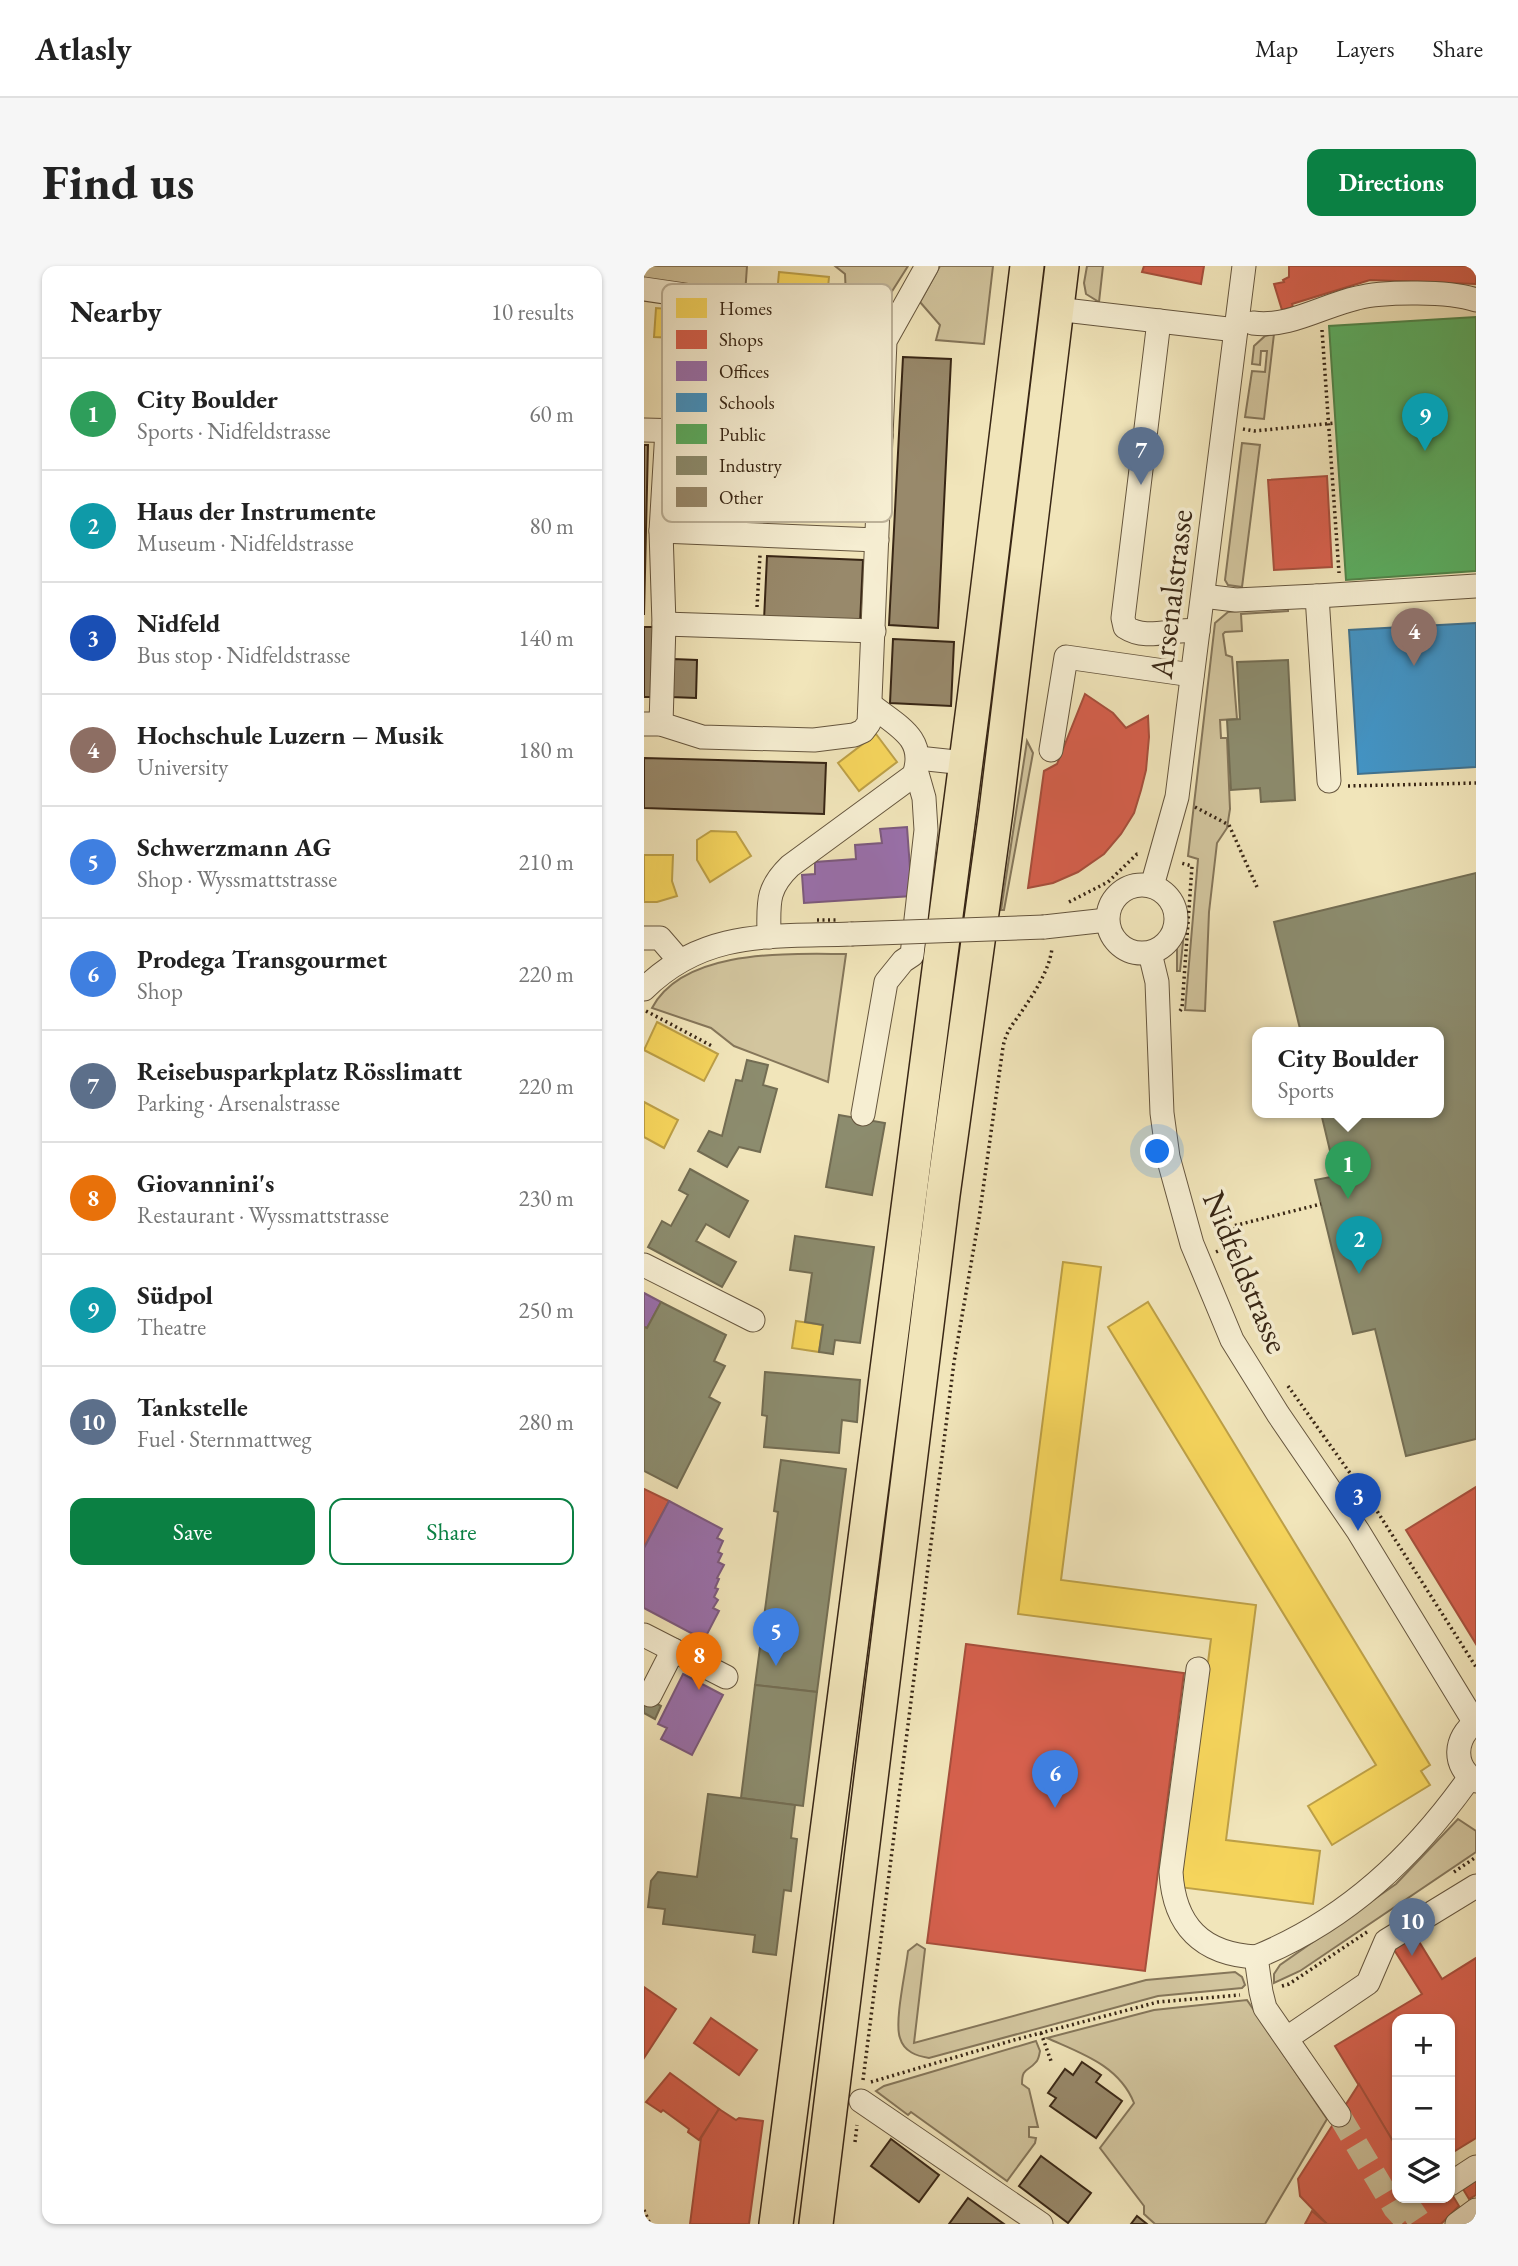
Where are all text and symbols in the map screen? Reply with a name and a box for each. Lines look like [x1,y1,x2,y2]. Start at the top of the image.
text: Atlasly [35,27,132,70]
text: Map [1255,33,1298,64]
text: Layers [1336,33,1395,64]
text: Share [1433,33,1483,64]
button: Directions [1307,149,1476,216]
text: Find us [42,150,194,214]
legend [662,284,892,522]
text: Nearby [70,292,162,331]
text: Homes [719,296,772,321]
text: 10 results [491,297,574,327]
text: Shops [719,327,763,352]
text: Offices [719,359,769,384]
text: City Boulder [137,382,278,416]
text: Schools [719,390,775,415]
pin: 9 [1402,393,1448,451]
text: 1 [87,399,99,429]
text: 60 m [529,399,574,429]
text: Sports · Nidfeldstrasse [137,416,331,446]
text: Public [719,422,766,447]
pin: 7 [1118,427,1164,485]
text: Industry [719,453,783,478]
text: Other [719,485,764,510]
text: Haus der Instrumente [137,494,376,528]
street label: Arsenalstrasse [1140,507,1202,682]
text: 2 [87,511,99,541]
text: 80 m [529,511,574,541]
text: Museum · Nidfeldstrasse [137,528,354,558]
text: Nidfeld [137,606,220,640]
pin: 4 [1391,608,1437,666]
text: 3 [87,623,99,653]
text: 140 m [518,623,574,653]
text: Bus stop · Nidfeldstrasse [137,640,350,670]
text: Hochschule Luzern – Musik [137,718,443,752]
text: 4 [87,735,99,765]
text: 180 m [518,735,574,765]
text: University [137,752,228,782]
text: Schwerzmann AG [137,830,331,864]
text: 5 [87,847,99,877]
text: 210 m [518,847,574,877]
text: Shop · Wyssmattstrasse [137,864,337,894]
text: Prodega Transgourmet [137,942,387,976]
text: 6 [87,959,99,989]
text: 220 m [518,959,574,989]
text: Shop [137,976,183,1006]
popup [1252,1027,1444,1118]
text: City Boulder [1278,1041,1418,1075]
text: Reisebusparkplatz Rösslimatt [137,1054,462,1088]
text: 7 [87,1071,99,1101]
text: 220 m [518,1071,574,1101]
text: Sports [1278,1075,1334,1105]
text: Parking · Arsenalstrasse [137,1088,340,1118]
your location [1140,1134,1174,1168]
pin: 1 [1325,1141,1371,1199]
text: Giovannini's [137,1166,274,1200]
text: 8 [87,1183,99,1213]
text: 230 m [518,1183,574,1213]
street label: Nidfeldstrasse [1193,1185,1299,1359]
text: Restaurant · Wyssmattstrasse [137,1200,389,1230]
pin: 2 [1336,1216,1382,1274]
text: Südpol [137,1278,213,1312]
text: 9 [87,1295,99,1325]
text: 250 m [518,1295,574,1325]
text: Theatre [137,1312,206,1342]
text: Tankstelle [137,1390,248,1424]
text: 10 [81,1407,105,1437]
text: 280 m [518,1407,574,1437]
text: Fuel · Sternmattweg [137,1424,312,1454]
pin: 3 [1335,1473,1381,1531]
button: Save [70,1498,315,1565]
button: Share [329,1498,574,1565]
pin: 5 [753,1608,799,1666]
pin: 8 [676,1632,722,1690]
pin: 6 [1032,1750,1078,1808]
pin: 10 [1389,1898,1435,1956]
map controls [1392,2014,1455,2203]
button: + [1392,2014,1455,2077]
button: − [1392,2077,1455,2140]
button: layers [1392,2140,1455,2203]

